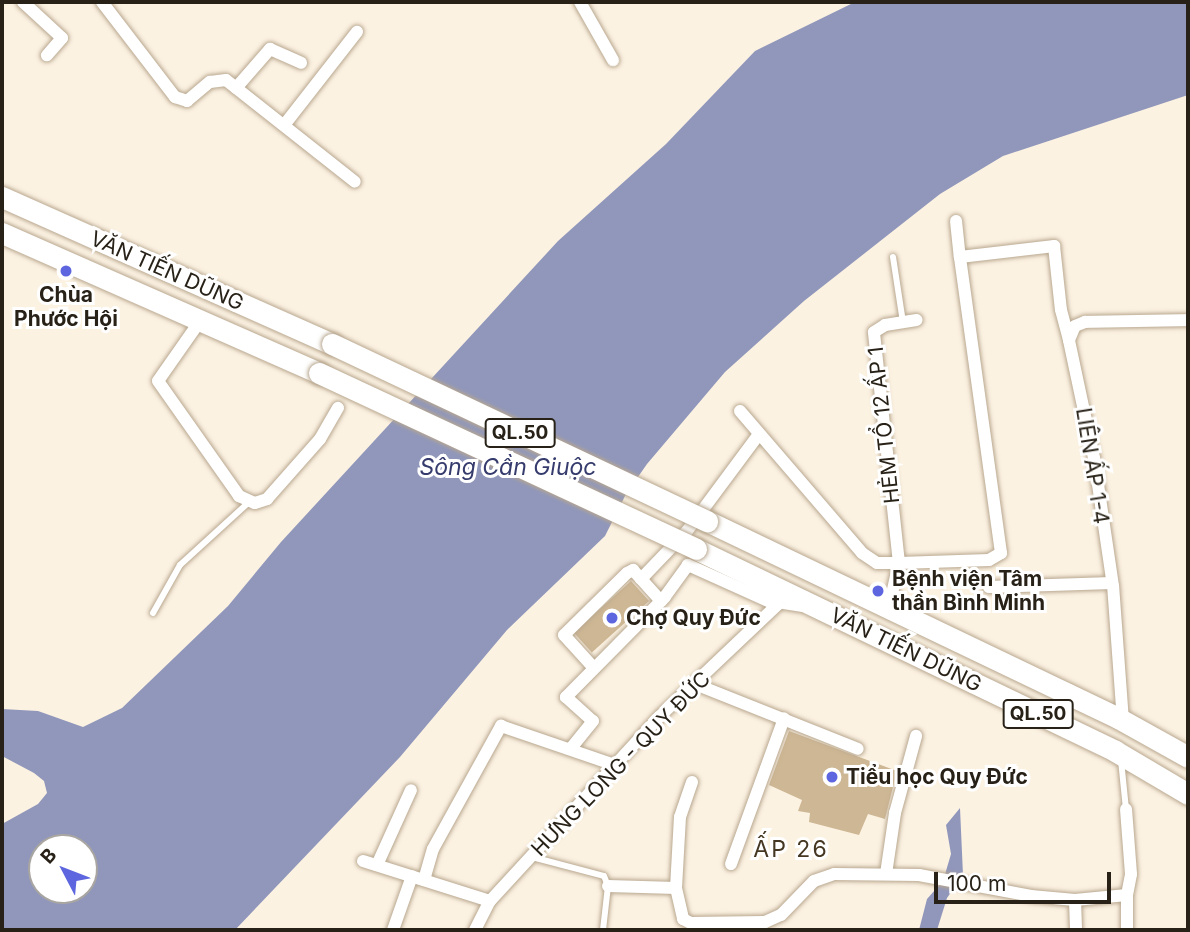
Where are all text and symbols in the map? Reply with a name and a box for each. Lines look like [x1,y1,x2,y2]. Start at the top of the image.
street label: VĂN TIẾN DŨNG [86,226,248,316]
marker: Chùa Phước Hội [58,263,74,279]
place label: Chùa Phước Hội [14,282,118,332]
street label: HẺM TỔ 12 ẤP 1 [863,345,905,505]
street label: LIÊN ẤP 1-4 [1070,406,1114,526]
road number: QL.50 [483,418,557,448]
water label: Sông Cần Giuộc [420,453,596,481]
place label: Bệnh viện Tâm thần Bình Minh [892,566,1045,616]
marker: Bệnh viện Tâm thần Bình Minh [870,583,886,599]
street label: VĂN TIẾN DŨNG [826,602,986,698]
place label: Chợ Quy Đức [626,605,761,631]
marker: Chợ Quy Đức [604,610,620,626]
street label: HƯNG LONG - QUY ĐỨC [526,666,716,862]
road number: QL.50 [1001,698,1075,730]
place label: Tiểu học Quy Đức [846,764,1028,790]
marker: Tiểu học Quy Đức [824,769,840,785]
north arrow [28,834,98,904]
district label: ẤP 26 [754,835,828,863]
text: B [36,844,61,868]
scale bar [938,858,1115,902]
text: 100 m [947,871,1006,896]

